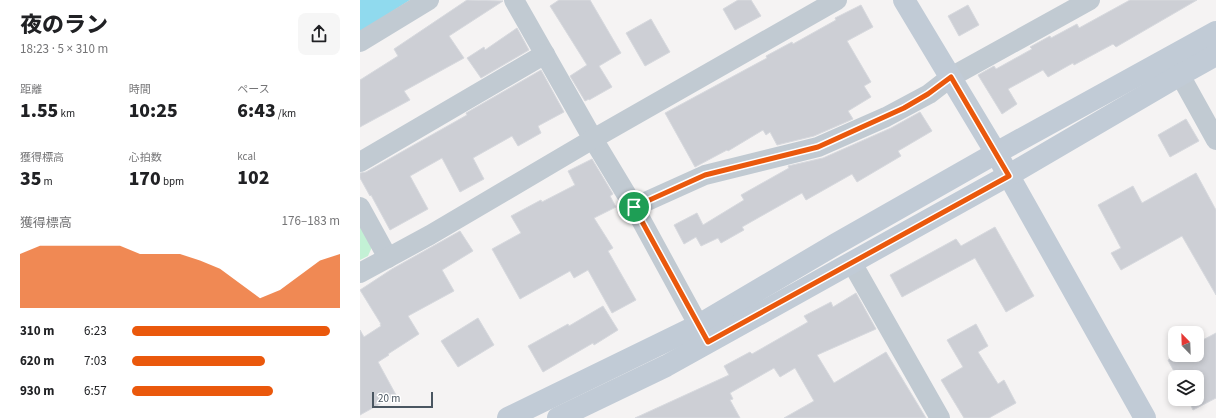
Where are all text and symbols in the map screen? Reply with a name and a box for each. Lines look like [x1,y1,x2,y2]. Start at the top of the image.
text: 夜のラン [20,9,108,41]
button: share [298,13,340,55]
text: 18:23 · 5 × 310 m [20,40,108,58]
text: 距離 [20,82,42,97]
text: 時間 [129,82,151,97]
text: ペース [237,82,270,97]
text: 1.55 [20,97,58,125]
text: 10:25 [129,97,178,125]
text: 6:43 [237,97,276,125]
text: km [58,106,75,121]
text: /km [276,106,296,121]
text: kcal [237,149,256,164]
text: 獲得標高 [20,150,64,165]
text: 心拍数 [129,150,162,165]
text: 102 [237,164,269,192]
text: 35 [20,165,41,193]
text: 170 [129,165,161,193]
text: m [41,174,53,189]
text: bpm [161,174,184,189]
pin [617,190,651,224]
icon: arrive [623,196,645,218]
text: 176–183 m [282,212,340,230]
text: 獲得標高 [20,214,72,232]
text: 310 m [20,322,54,340]
text: 6:23 [84,322,107,340]
north arrow [1168,326,1204,362]
map controls [1168,326,1204,406]
text: 620 m [20,352,54,370]
text: 7:03 [84,352,107,370]
button: layers [1168,370,1204,406]
text: 930 m [20,382,54,400]
text: 6:57 [84,382,107,400]
scale bar [372,390,433,409]
text: 20 m [378,391,400,406]

